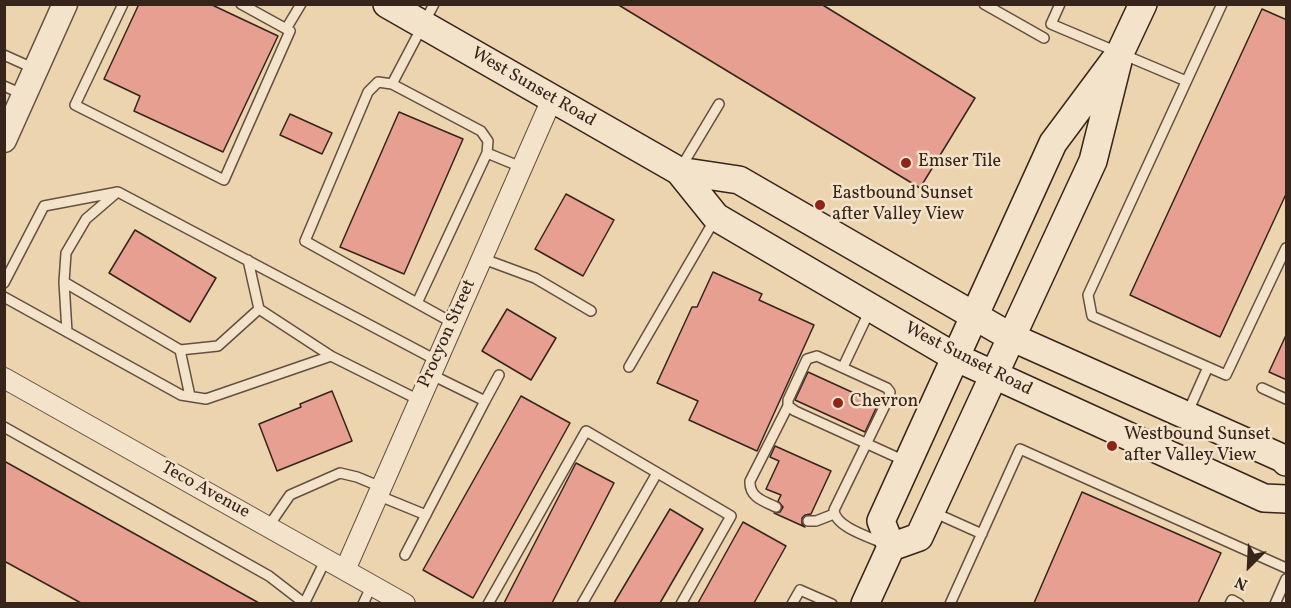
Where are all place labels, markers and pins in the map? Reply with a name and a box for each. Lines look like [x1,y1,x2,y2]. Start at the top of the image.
place label: Emser Tile [918,152,1001,174]
marker: Emser Tile [899,156,913,170]
place label: Eastbound Sunset after Valley View [832,184,973,226]
marker: Eastbound Sunset after Valley View [813,198,827,212]
place label: Chevron [850,392,918,414]
marker: Chevron [831,396,845,410]
place label: Westbound Sunset after Valley View [1124,425,1271,468]
marker: Westbound Sunset after Valley View [1105,439,1119,453]

